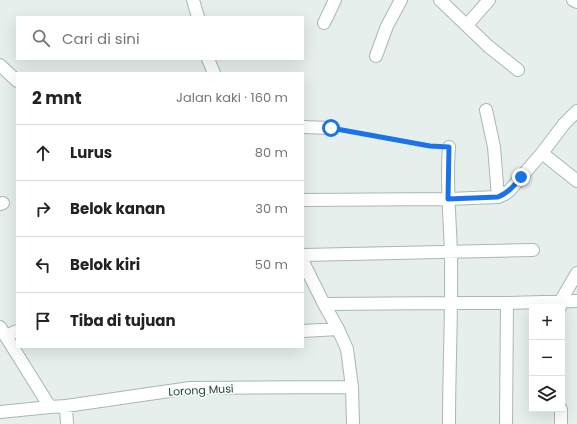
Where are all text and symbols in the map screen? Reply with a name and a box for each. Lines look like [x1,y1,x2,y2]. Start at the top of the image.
search box [16,16,304,60]
icon: search [30,27,52,49]
text: Cari di sini [62,28,140,49]
text: 2 mnt [32,86,82,110]
text: Jalan kaki · 160 m [176,88,288,107]
route start [322,119,340,137]
icon: ahead [32,142,54,164]
text: Lurus [70,142,112,163]
text: 80 m [255,143,288,162]
route end [512,168,530,186]
icon: right [32,198,54,220]
text: Belok kanan [70,198,165,219]
text: 30 m [255,199,288,218]
icon: left [32,254,54,276]
text: Belok kiri [70,254,140,275]
text: 50 m [255,255,288,274]
map controls [529,304,565,412]
button: + [529,304,565,340]
icon: arrive [32,310,54,332]
text: Tiba di tujuan [70,310,176,331]
button: − [529,340,565,376]
button: layers [529,376,565,412]
street label: Lorong Musi [168,380,234,400]

